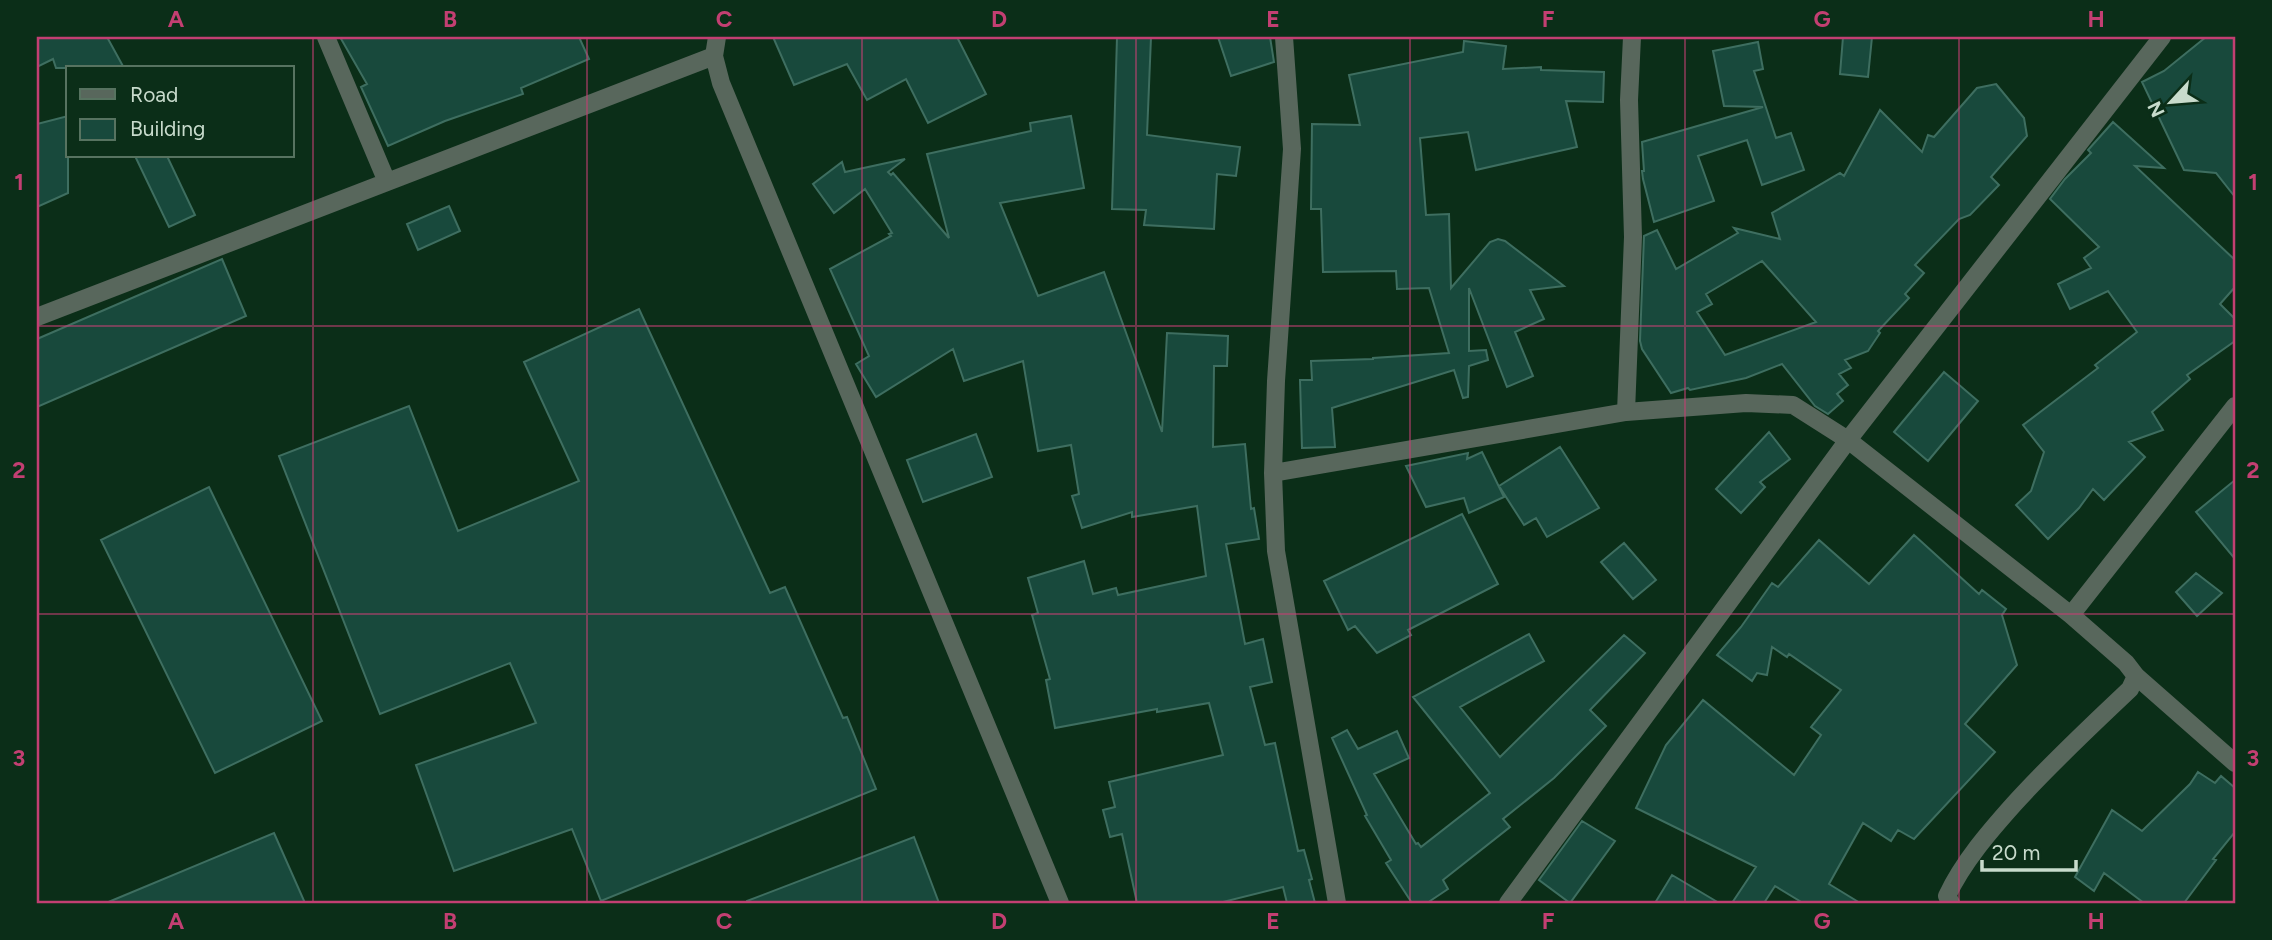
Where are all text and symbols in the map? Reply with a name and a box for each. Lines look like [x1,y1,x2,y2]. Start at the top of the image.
text: A [168,5,185,33]
text: B [443,5,457,33]
text: C [716,5,733,33]
text: D [991,5,1007,33]
text: E [1266,5,1280,33]
text: F [1542,5,1555,33]
text: G [1813,5,1831,33]
text: H [2087,5,2105,33]
legend [66,66,294,158]
north arrow [2136,66,2206,136]
text: Road [130,82,178,107]
text: N [2143,98,2170,121]
text: Building [130,116,205,141]
text: 1 [14,168,24,196]
text: 1 [2248,168,2258,196]
text: 2 [12,456,26,484]
text: 2 [2246,456,2260,484]
text: 3 [13,744,25,772]
text: 3 [2247,744,2259,772]
scale bar [1982,828,2076,872]
text: 20 m [1992,840,2040,865]
text: A [168,907,185,935]
text: B [443,907,457,935]
text: C [716,907,733,935]
text: D [991,907,1007,935]
text: E [1266,907,1280,935]
text: F [1542,907,1555,935]
text: G [1813,907,1831,935]
text: H [2087,907,2105,935]

